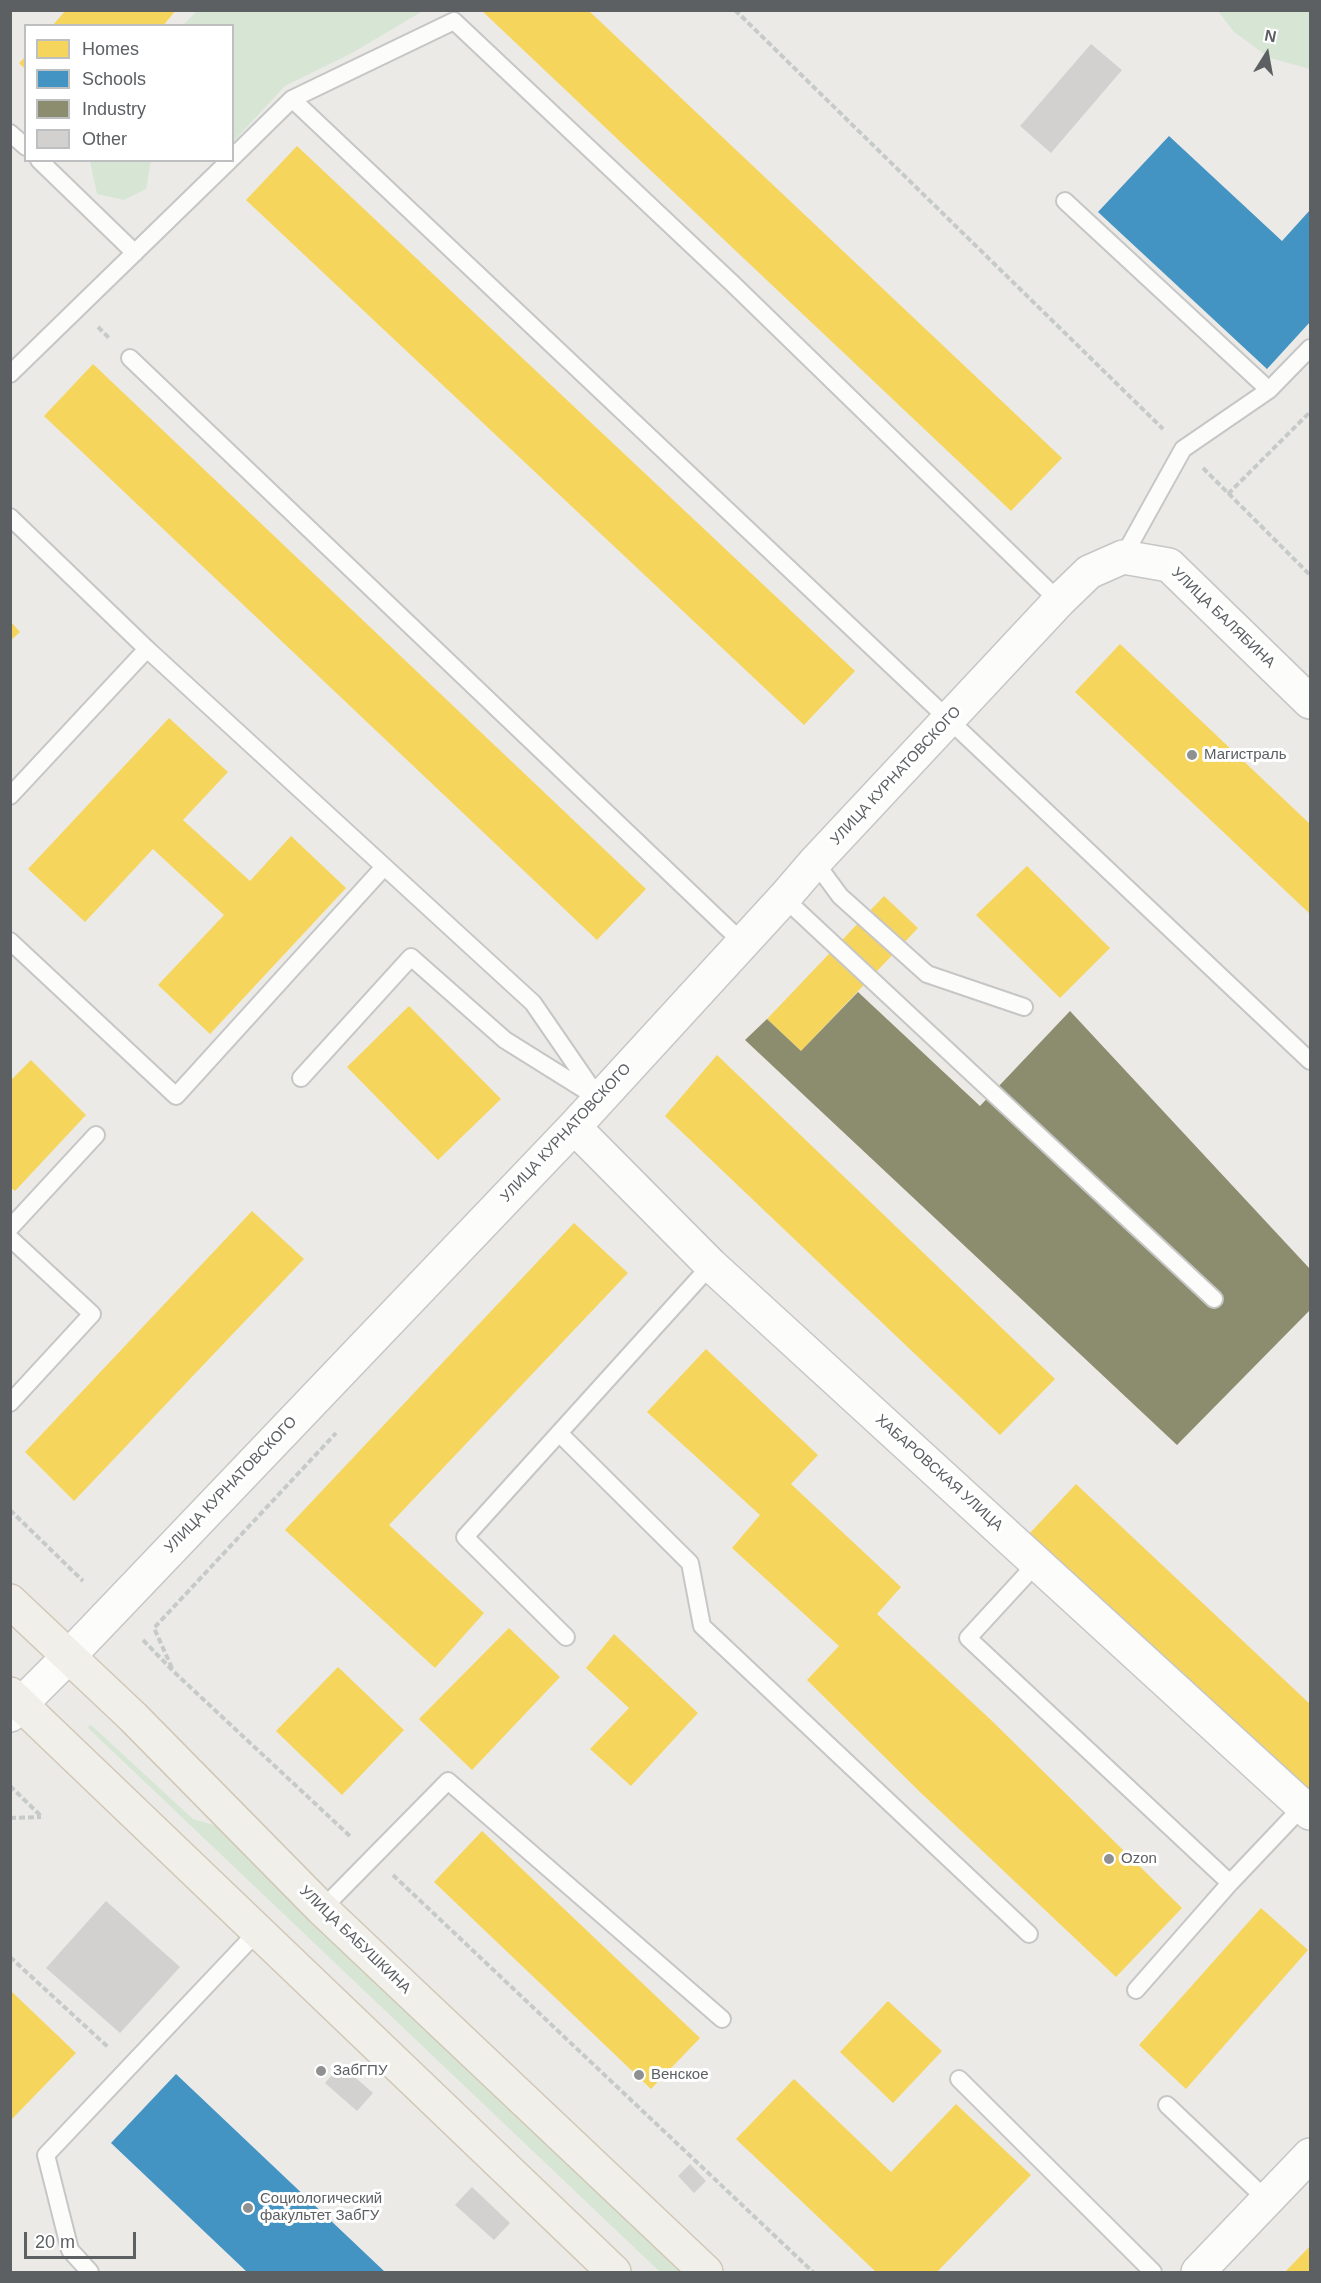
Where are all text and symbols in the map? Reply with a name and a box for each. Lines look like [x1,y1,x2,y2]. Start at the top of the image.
legend [24,24,234,162]
north arrow [1237,24,1297,84]
text: N [1263,26,1278,45]
text: Homes [82,39,139,59]
text: Schools [82,69,146,89]
text: Industry [82,99,146,119]
text: Other [82,129,127,149]
street label: УЛИЦА БАЛЯБИНА [1168,564,1278,672]
street label: УЛИЦА КУРНАТОВСКОГО [827,703,965,849]
place label: Магистраль [1204,746,1286,764]
marker: Магистраль [1185,748,1199,762]
street label: УЛИЦА КУРНАТОВСКОГО [497,1060,635,1206]
street label: ХАБАРОВСКАЯ УЛИЦА [871,1411,1007,1535]
street label: УЛИЦА КУРНАТОВСКОГО [161,1413,301,1557]
place label: Ozon [1121,1850,1157,1868]
marker: Ozon [1102,1852,1116,1866]
street label: УЛИЦА БАБУШКИНА [296,1882,414,1998]
place label: ЗабГПУ [333,2062,387,2080]
marker: ЗабГПУ [314,2064,328,2078]
place label: Венское [651,2066,709,2084]
marker: Венское [632,2068,646,2082]
place label: Социологический факультет ЗабГУ [260,2190,382,2225]
marker: Социологический факультет ЗабГУ [241,2201,255,2215]
scale bar [27,2220,140,2258]
text: 20 m [35,2232,75,2252]

